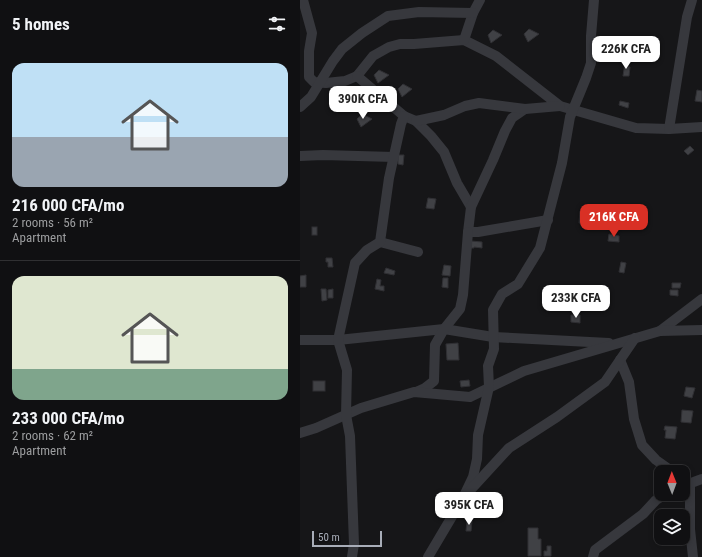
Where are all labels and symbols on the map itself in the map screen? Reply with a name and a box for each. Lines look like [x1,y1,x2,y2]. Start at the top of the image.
pin: 226K CFA [585,36,667,70]
pin: 390K CFA [322,86,404,120]
pin: 216K CFA [573,204,655,238]
pin: 233K CFA [535,285,617,319]
north arrow [654,465,690,501]
pin: 395K CFA [428,492,510,526]
scale bar [312,529,382,548]

